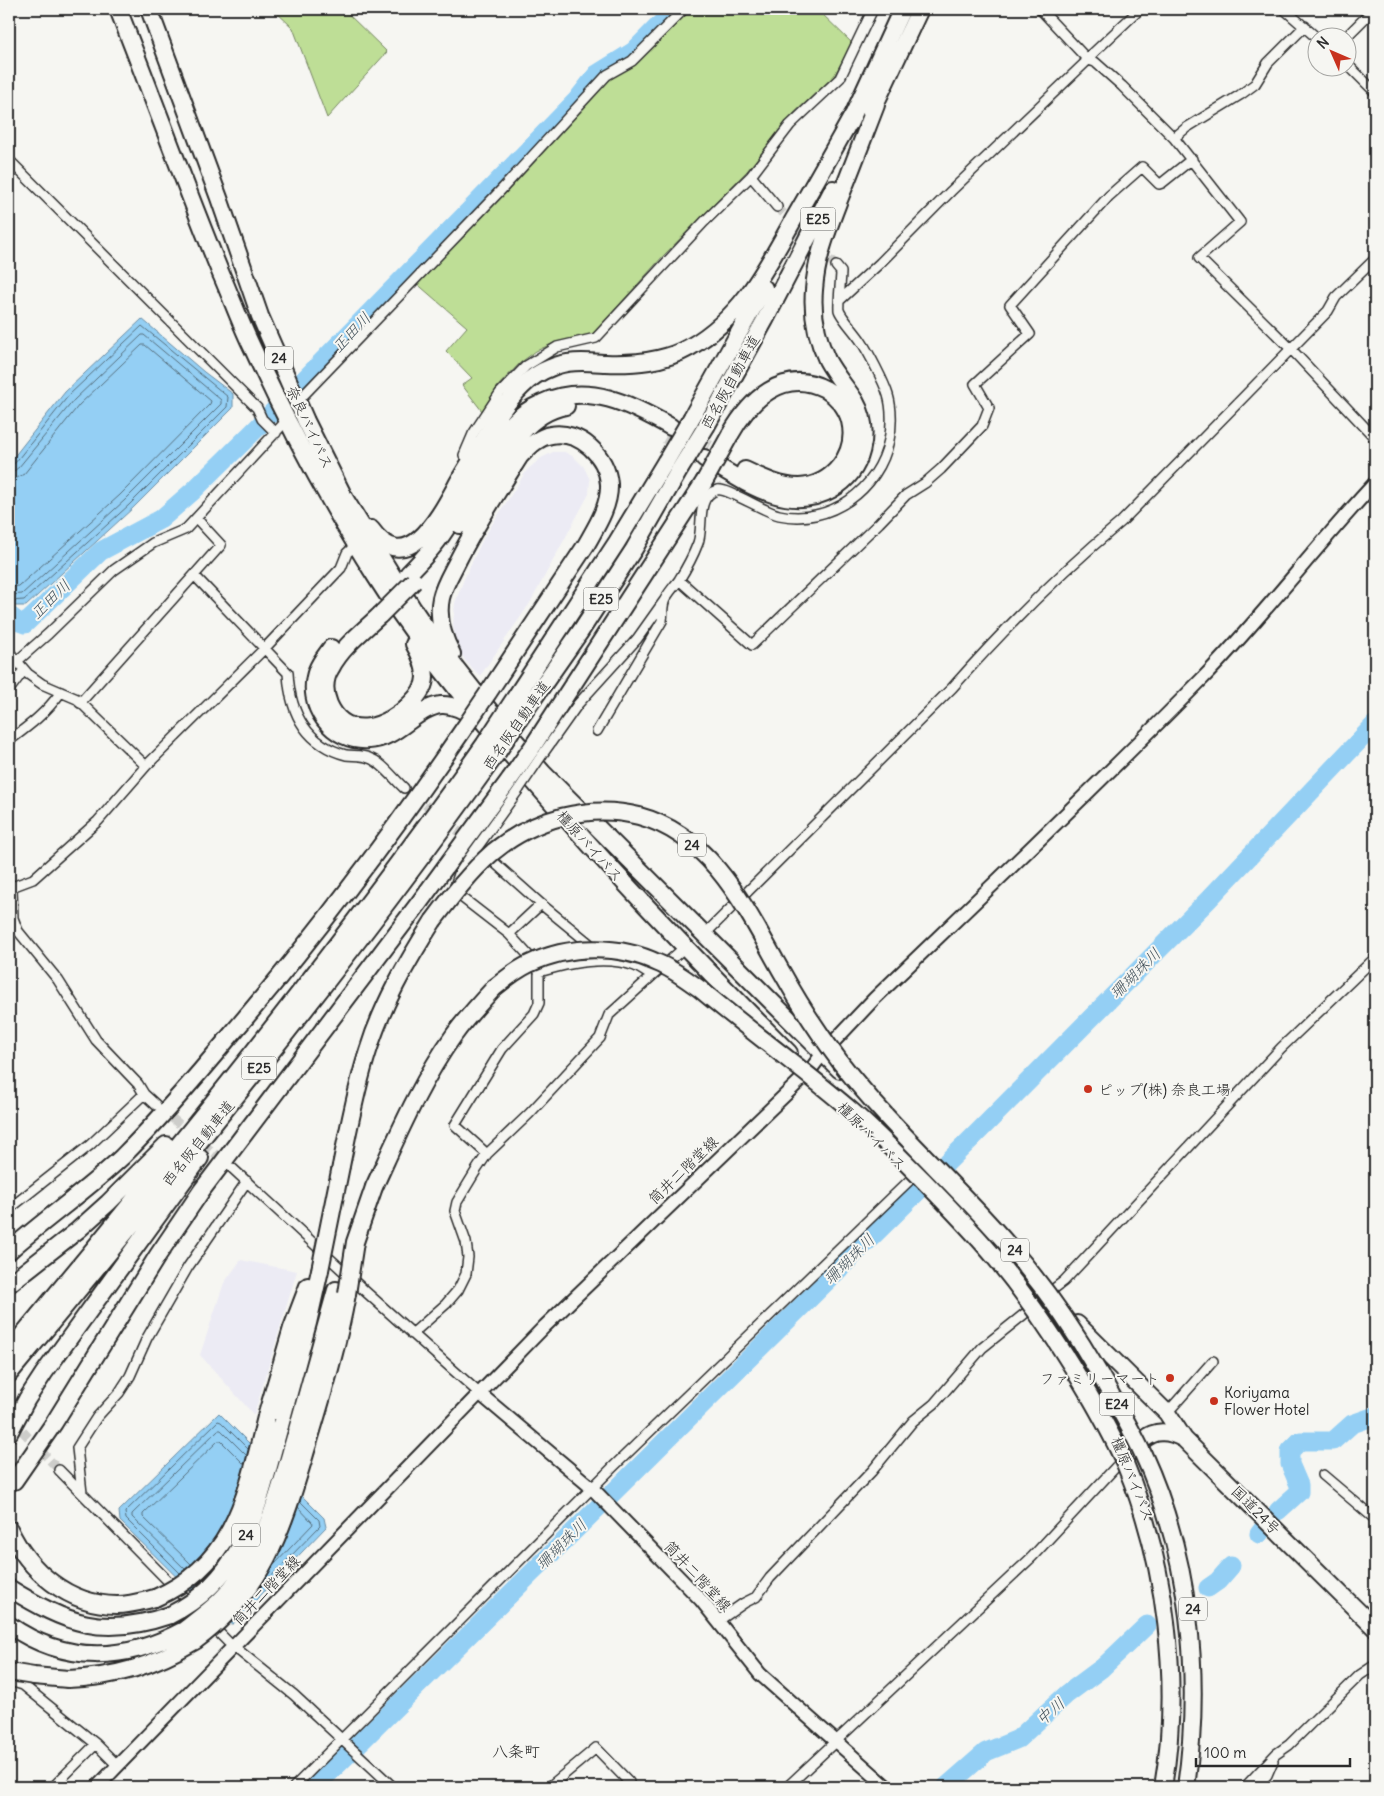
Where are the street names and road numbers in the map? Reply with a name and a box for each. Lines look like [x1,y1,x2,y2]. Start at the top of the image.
road number: E25 [800,208,836,230]
street label: 西名阪自動車道 [696,331,764,433]
road number: 24 [265,346,293,369]
street label: 奈良バイパス [282,382,338,472]
road number: E25 [584,588,618,610]
street label: 西名阪自動車道 [478,677,554,773]
street label: 橿原バイパス [553,806,627,886]
road number: 24 [678,834,706,856]
road number: E25 [242,1056,276,1080]
street label: 西名阪自動車道 [158,1096,238,1190]
street label: 橿原バイパス [834,1098,910,1174]
street label: 筒井二階堂線 [644,1132,722,1208]
road number: 24 [1001,1238,1029,1262]
road number: E24 [1100,1392,1134,1416]
street label: 橿原バイパス [1107,1434,1159,1524]
street label: 国道24号 [1227,1481,1285,1539]
road number: 24 [232,1524,260,1546]
street label: 筒井二階堂線 [660,1537,736,1615]
street label: 筒井二階堂線 [228,1551,304,1629]
road number: 24 [1179,1598,1207,1620]

